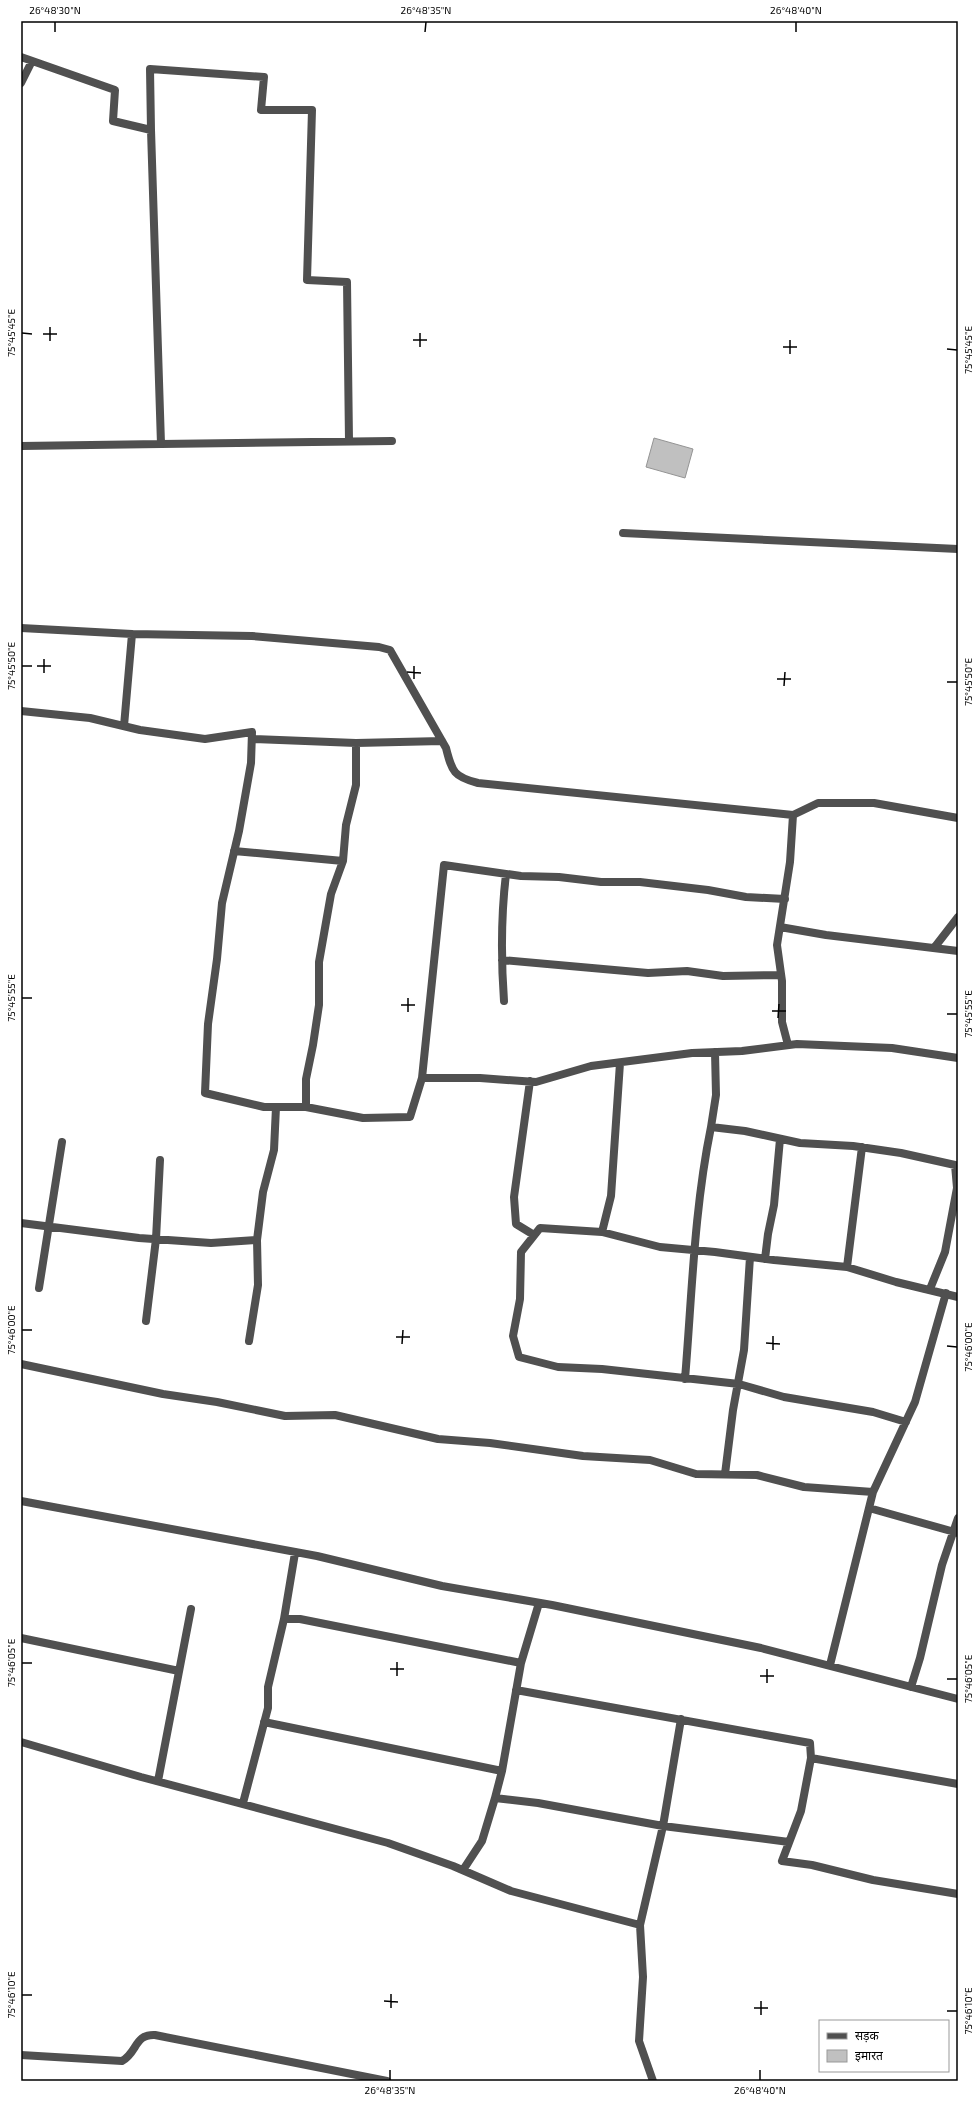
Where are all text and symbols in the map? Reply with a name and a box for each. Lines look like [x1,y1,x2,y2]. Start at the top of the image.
text: 26°48'30"N [29,4,81,16]
text: 26°48'35"N [401,4,451,16]
text: 26°48'40"N [770,4,822,16]
text: 75°45'45"E [5,309,17,357]
text: 75°45'45"E [962,326,974,374]
text: 75°45'50"E [5,641,17,690]
text: 75°45'50"E [962,657,974,706]
text: 75°45'55"E [5,974,17,1022]
text: 75°45'55"E [962,990,974,1038]
text: 75°46'00"E [5,1305,17,1355]
text: 75°46'00"E [962,1322,974,1372]
text: 75°46'05"E [5,1638,17,1687]
text: 75°46'05"E [962,1654,974,1703]
text: 75°46'10"E [5,1971,17,2019]
text: 75°46'10"E [962,1987,974,2035]
legend [819,2020,949,2072]
text: सड़क [855,2028,880,2043]
text: इमारत [855,2048,884,2063]
text: 26°48'35"N [365,2084,415,2096]
text: 26°48'40"N [734,2084,786,2096]

